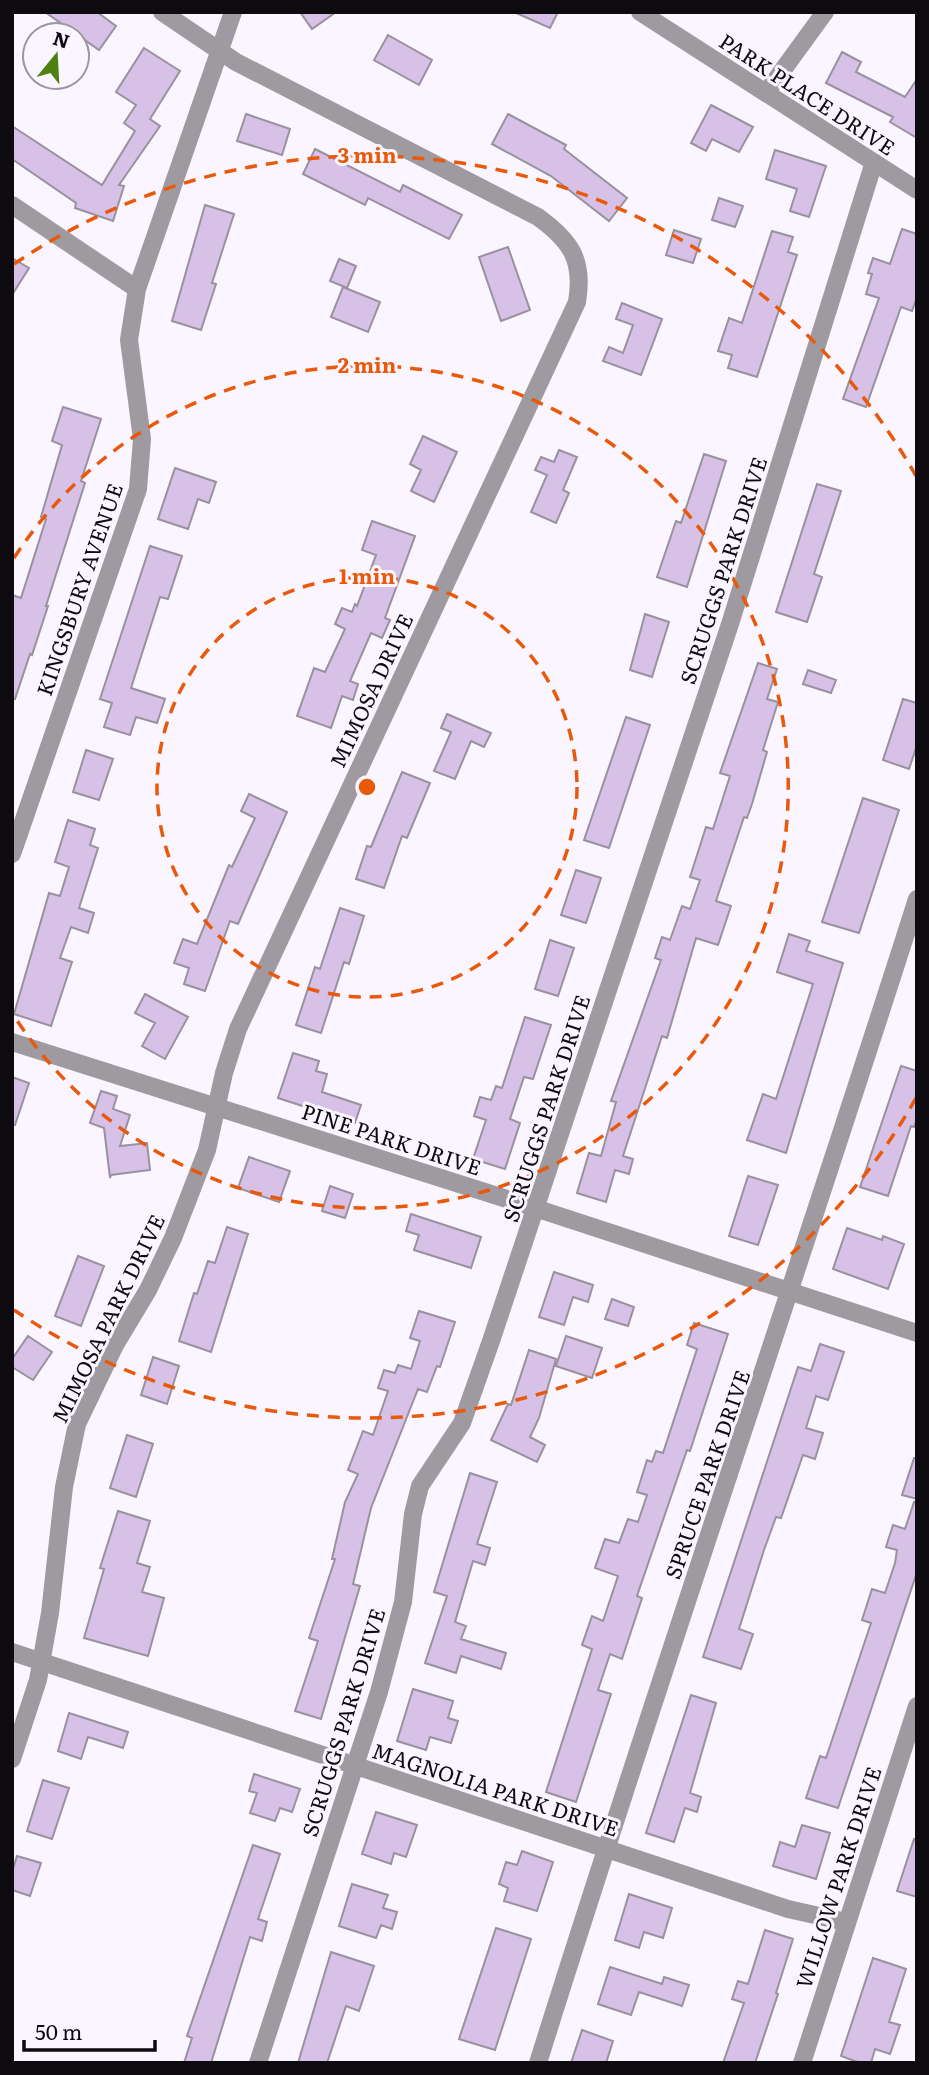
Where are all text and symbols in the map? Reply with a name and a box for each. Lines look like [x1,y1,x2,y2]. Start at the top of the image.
north arrow [21,21,91,91]
text: N [50,23,74,55]
street label: PARK PLACE DRIVE [714,24,902,162]
text: 3 min [337,138,397,169]
text: 2 min [338,348,397,379]
street label: SCRUGGS PARK DRIVE [671,452,773,688]
street label: KINGSBURY AVENUE [27,478,129,700]
text: 1 min [339,559,395,590]
street label: MIMOSA DRIVE [321,608,419,772]
centre of rings [355,775,379,799]
street label: SCRUGGS PARK DRIVE [494,990,596,1226]
street label: PINE PARK DRIVE [298,1094,486,1182]
street label: MIMOSA PARK DRIVE [43,1208,171,1428]
street label: SPRUCE PARK DRIVE [656,1365,756,1583]
street label: SCRUGGS PARK DRIVE [292,1604,392,1840]
street label: MAGNOLIA PARK DRIVE [369,1733,623,1843]
street label: WILLOW PARK DRIVE [786,1762,888,1992]
scale bar [24,2008,156,2052]
text: 50 m [35,2015,82,2046]

